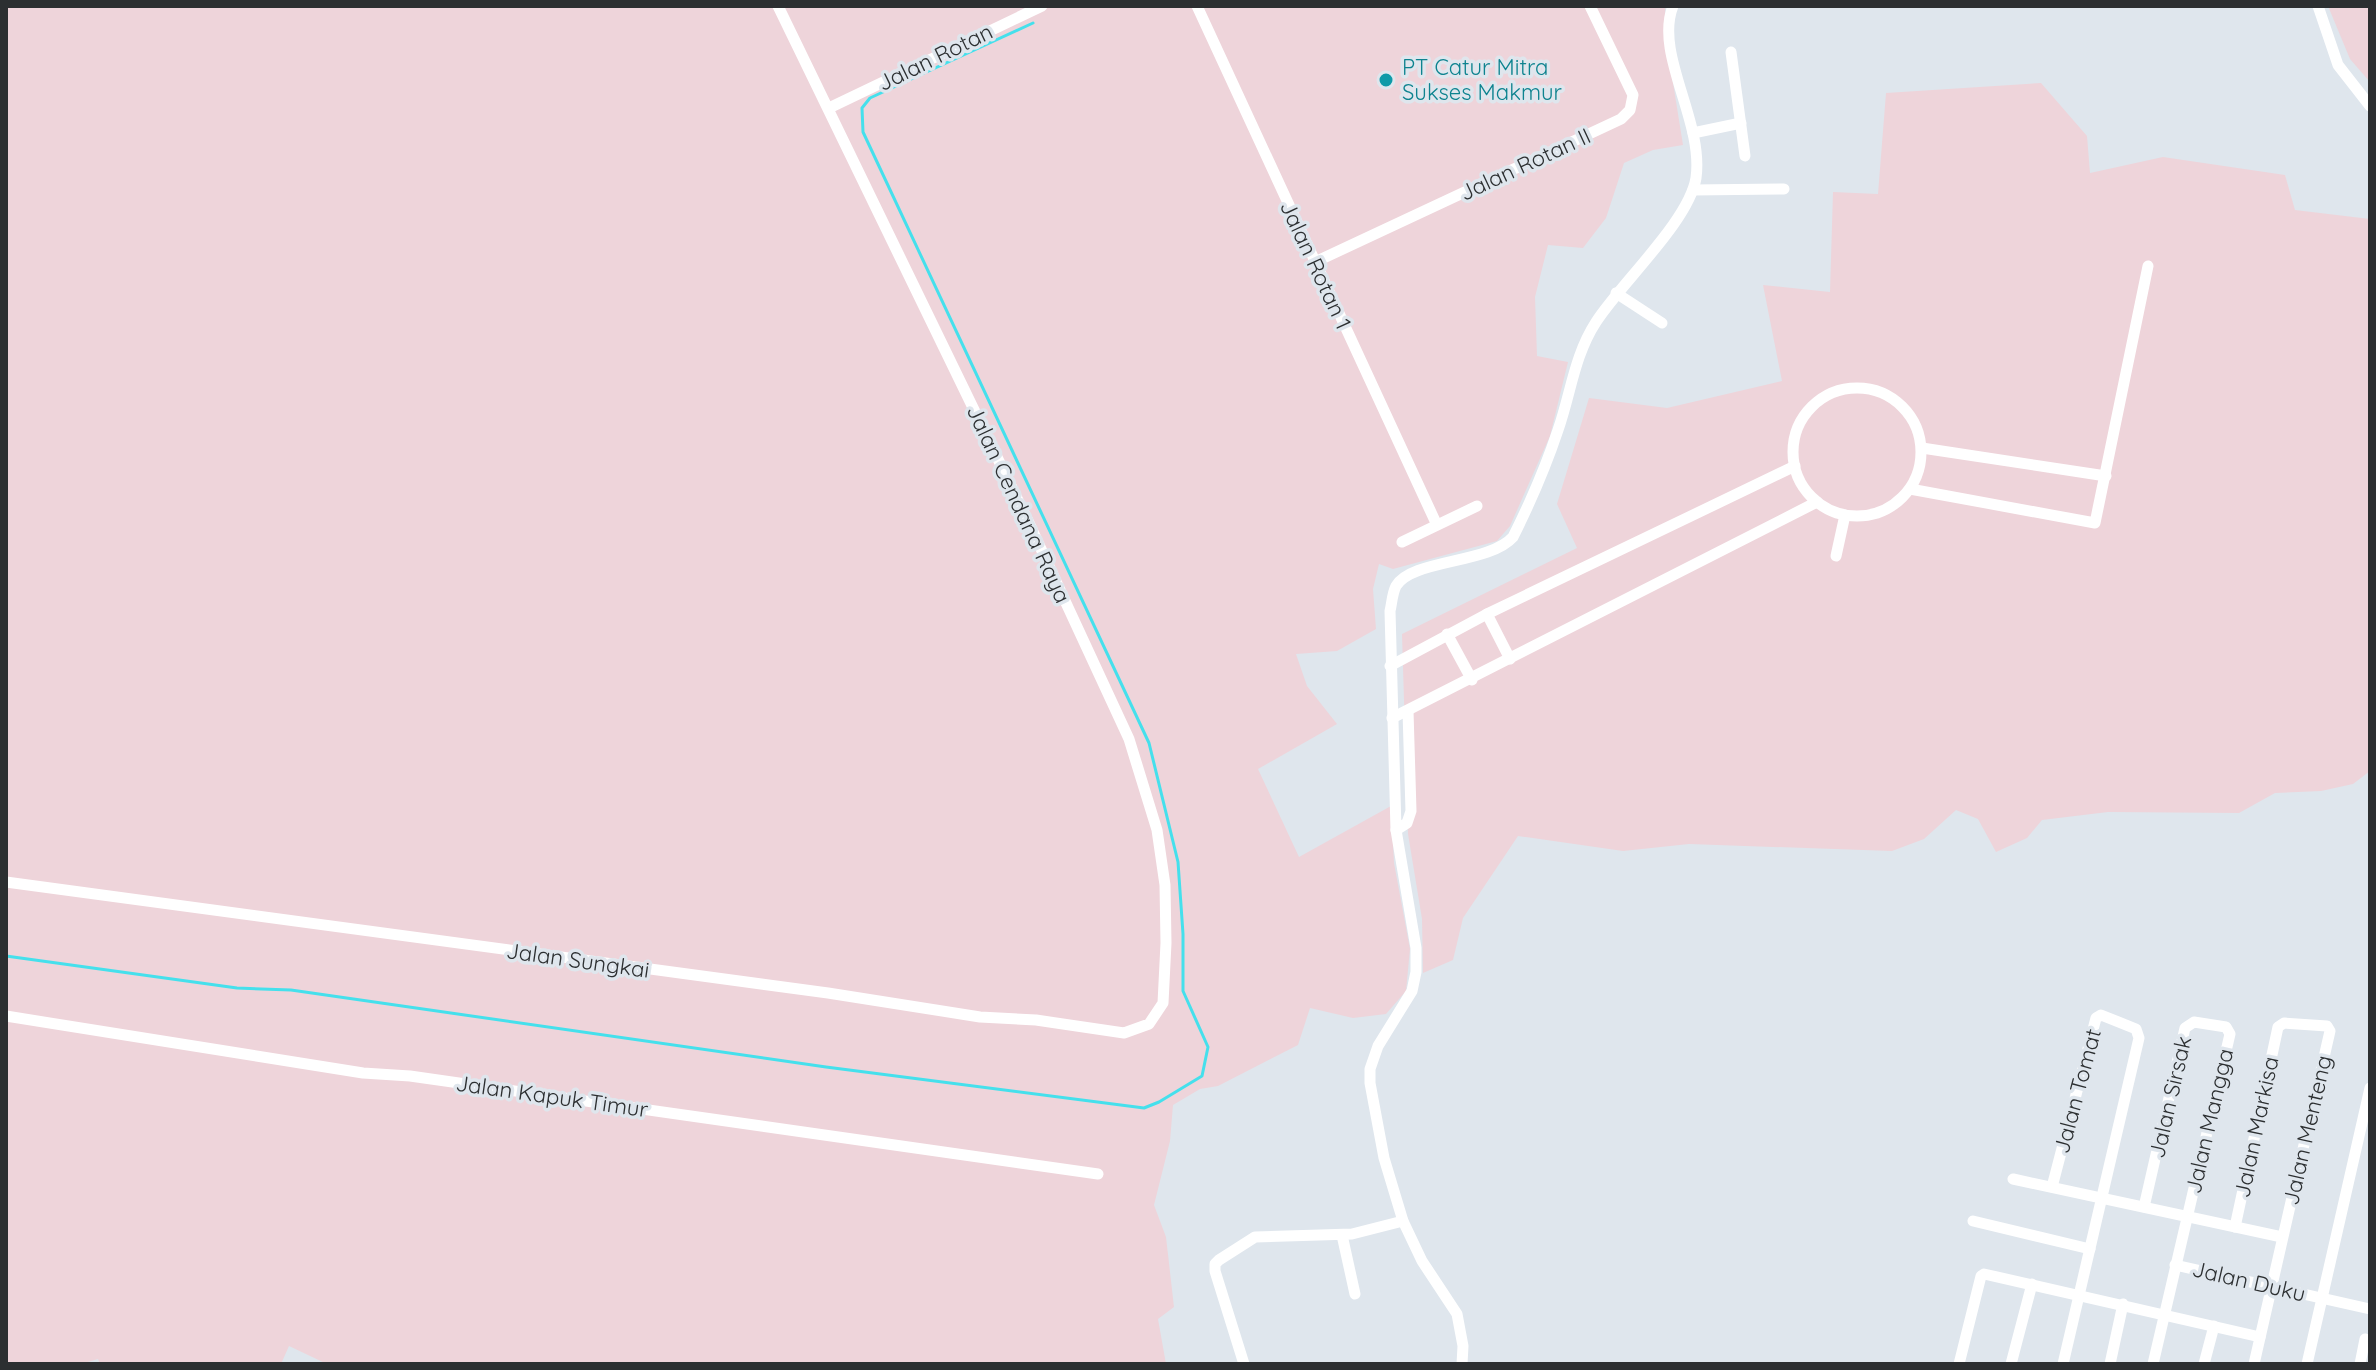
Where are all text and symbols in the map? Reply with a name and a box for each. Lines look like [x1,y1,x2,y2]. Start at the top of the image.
street label: Jalan Rotan [873,17,997,97]
place label: PT Catur Mitra Sukses Makmur [1402,53,1562,106]
marker: PT Catur Mitra Sukses Makmur [1377,71,1395,89]
street label: Jalan Rotan II [1455,121,1595,207]
street label: Jalan Rotan 1 [1274,196,1358,334]
street label: Jalan Cendana Raya [961,401,1077,607]
street label: Jalan Sungkai [505,936,651,984]
street label: Jalan Tomat [2047,1026,2107,1156]
street label: Jalan Sirsak [2142,1033,2198,1161]
street label: Jalan Mangga [2179,1046,2239,1196]
street label: Jalan Menteng [2276,1053,2338,1207]
street label: Jalan Markisa [2227,1054,2285,1200]
street label: Jalan Kapuk Timur [454,1069,650,1123]
street label: Jalan Duku [2190,1254,2308,1308]

